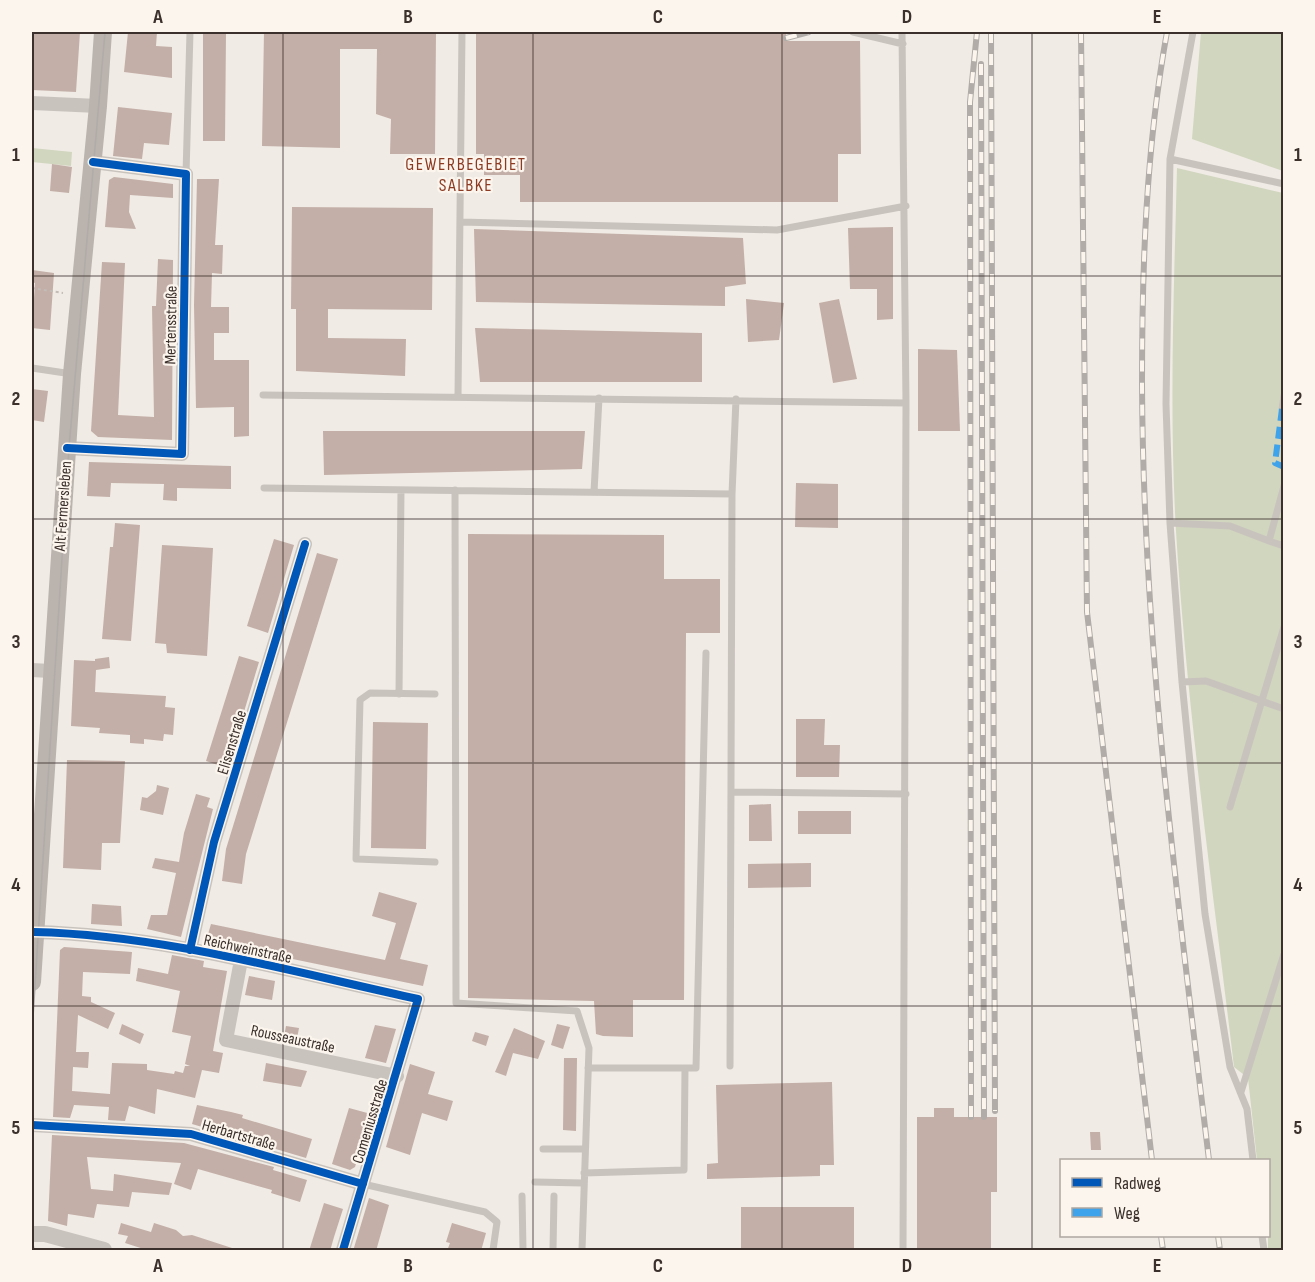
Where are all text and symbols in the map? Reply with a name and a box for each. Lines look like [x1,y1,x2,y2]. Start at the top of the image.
text: A [152,5,163,29]
text: B [403,5,413,29]
text: C [653,5,663,29]
text: D [902,5,912,29]
text: E [1153,5,1161,29]
text: 1 [12,143,20,167]
text: 1 [1294,143,1302,167]
district label: GEWERBEGEBIET SALBKE [405,154,527,196]
street label: Mertensstraße [161,286,182,364]
text: 2 [12,387,20,411]
text: 2 [1294,387,1302,411]
street label: Alt Fermersleben [51,460,76,553]
text: 3 [12,630,21,654]
text: 3 [1294,630,1303,654]
street label: Elisenstraße [214,708,251,777]
text: 4 [11,873,21,897]
text: 4 [1293,873,1303,897]
street label: Reichweinstraße [202,931,293,968]
street label: Rousseaustraße [249,1021,336,1058]
street label: Comeniusstraße [349,1077,392,1166]
text: 5 [12,1116,21,1140]
street label: Herbartstraße [200,1116,278,1155]
text: 5 [1294,1116,1303,1140]
legend [1060,1159,1270,1237]
text: Radweg [1114,1173,1161,1194]
text: Weg [1114,1203,1140,1224]
text: A [152,1254,163,1278]
text: B [403,1254,413,1278]
text: C [653,1254,663,1278]
text: D [902,1254,912,1278]
text: E [1153,1254,1161,1278]

